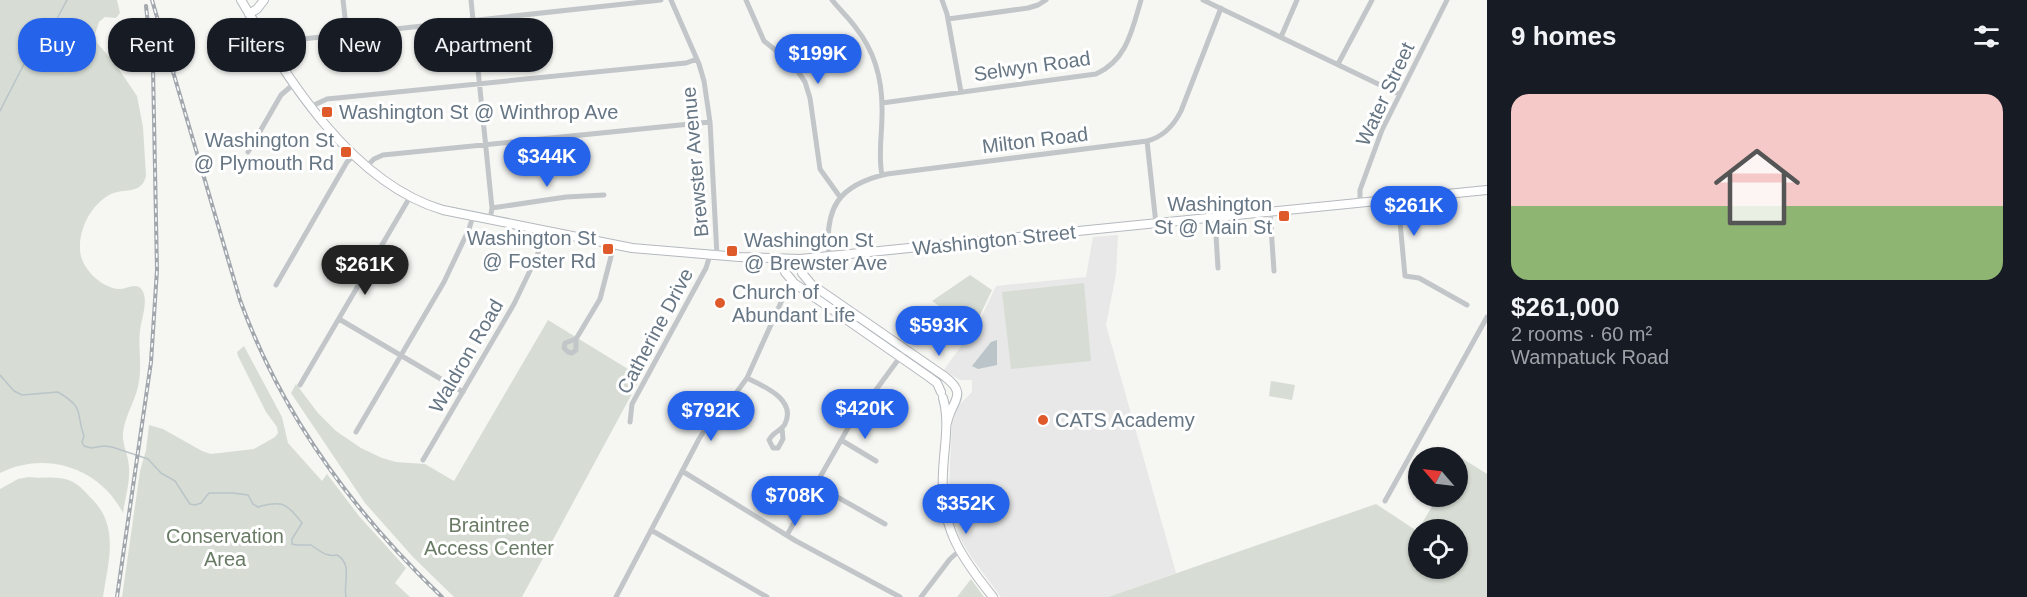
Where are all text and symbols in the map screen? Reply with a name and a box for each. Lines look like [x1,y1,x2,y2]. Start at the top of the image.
chip: Buy [18,18,96,72]
chip: Rent [108,18,195,72]
chip: Filters [207,18,306,72]
chip: New [318,18,402,72]
chip: Apartment [414,18,553,72]
icon: filters [1970,20,2003,53]
text: 9 homes [1511,21,1617,51]
pin: $199K [776,34,860,85]
street label: Water Street [1351,38,1419,149]
text: $199K [789,42,847,64]
street label: Selwyn Road [972,47,1092,85]
street label: Brewster Avenue [677,86,713,238]
place label: Washington St @ Winthrop Ave [339,101,618,123]
marker: Washington St @ Winthrop Ave [320,105,334,119]
street label: Milton Road [981,123,1089,157]
place label: Washington St @ Plymouth Rd [194,129,334,174]
icon: home [1703,133,1811,241]
pin: $344K [505,137,589,188]
marker: Washington St @ Plymouth Rd [339,145,353,159]
text: $344K [518,145,576,167]
pin: $261K [1372,186,1456,237]
place label: Washington St @ Main St [1154,193,1272,238]
text: $261K [1385,194,1443,216]
marker: Washington St @ Main St [1277,209,1291,223]
street label: Washington Street [911,220,1077,260]
place label: Washington St @ Foster Rd [467,227,596,272]
place label: Washington St @ Brewster Ave [744,229,887,274]
marker: Washington St @ Foster Rd [601,242,615,256]
marker: Washington St @ Brewster Ave [725,244,739,258]
pin: $261K [323,245,407,296]
text: $261K [336,253,394,275]
street label: Catherine Drive [613,264,697,398]
place label: Church of Abundant Life [732,281,855,326]
text: $261,000 [1511,292,1619,322]
street label: Waldron Road [425,295,507,417]
marker: Church of Abundant Life [713,296,727,310]
pin: $593K [897,306,981,357]
text: $593K [910,314,968,336]
text: 2 rooms · 60 m² [1511,323,1652,345]
text: Wampatuck Road [1511,346,1669,368]
pin: $420K [823,389,907,440]
pin: $792K [669,391,753,442]
text: $420K [836,397,894,419]
text: $792K [682,399,740,421]
place label: CATS Academy [1055,409,1195,431]
marker: CATS Academy [1036,413,1050,427]
north arrow [1408,447,1468,507]
map controls [1408,447,1468,579]
pin: $708K [753,476,837,527]
text: $708K [766,484,824,506]
pin: $352K [924,484,1008,535]
text: $352K [937,492,995,514]
park label: Braintree Access Center [424,514,554,559]
button: locate [1408,519,1468,579]
park label: Conservation Area [166,525,284,570]

